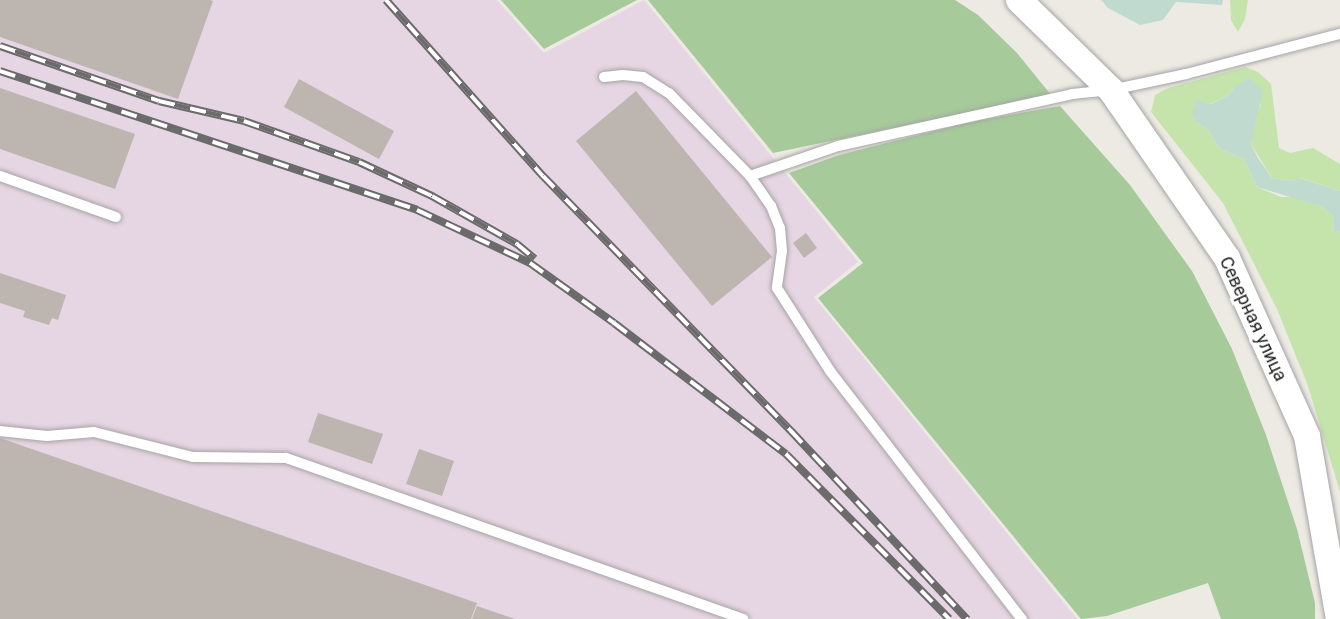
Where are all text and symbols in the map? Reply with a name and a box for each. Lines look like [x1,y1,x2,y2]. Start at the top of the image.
street label: Северная улица [1215,253,1291,385]

